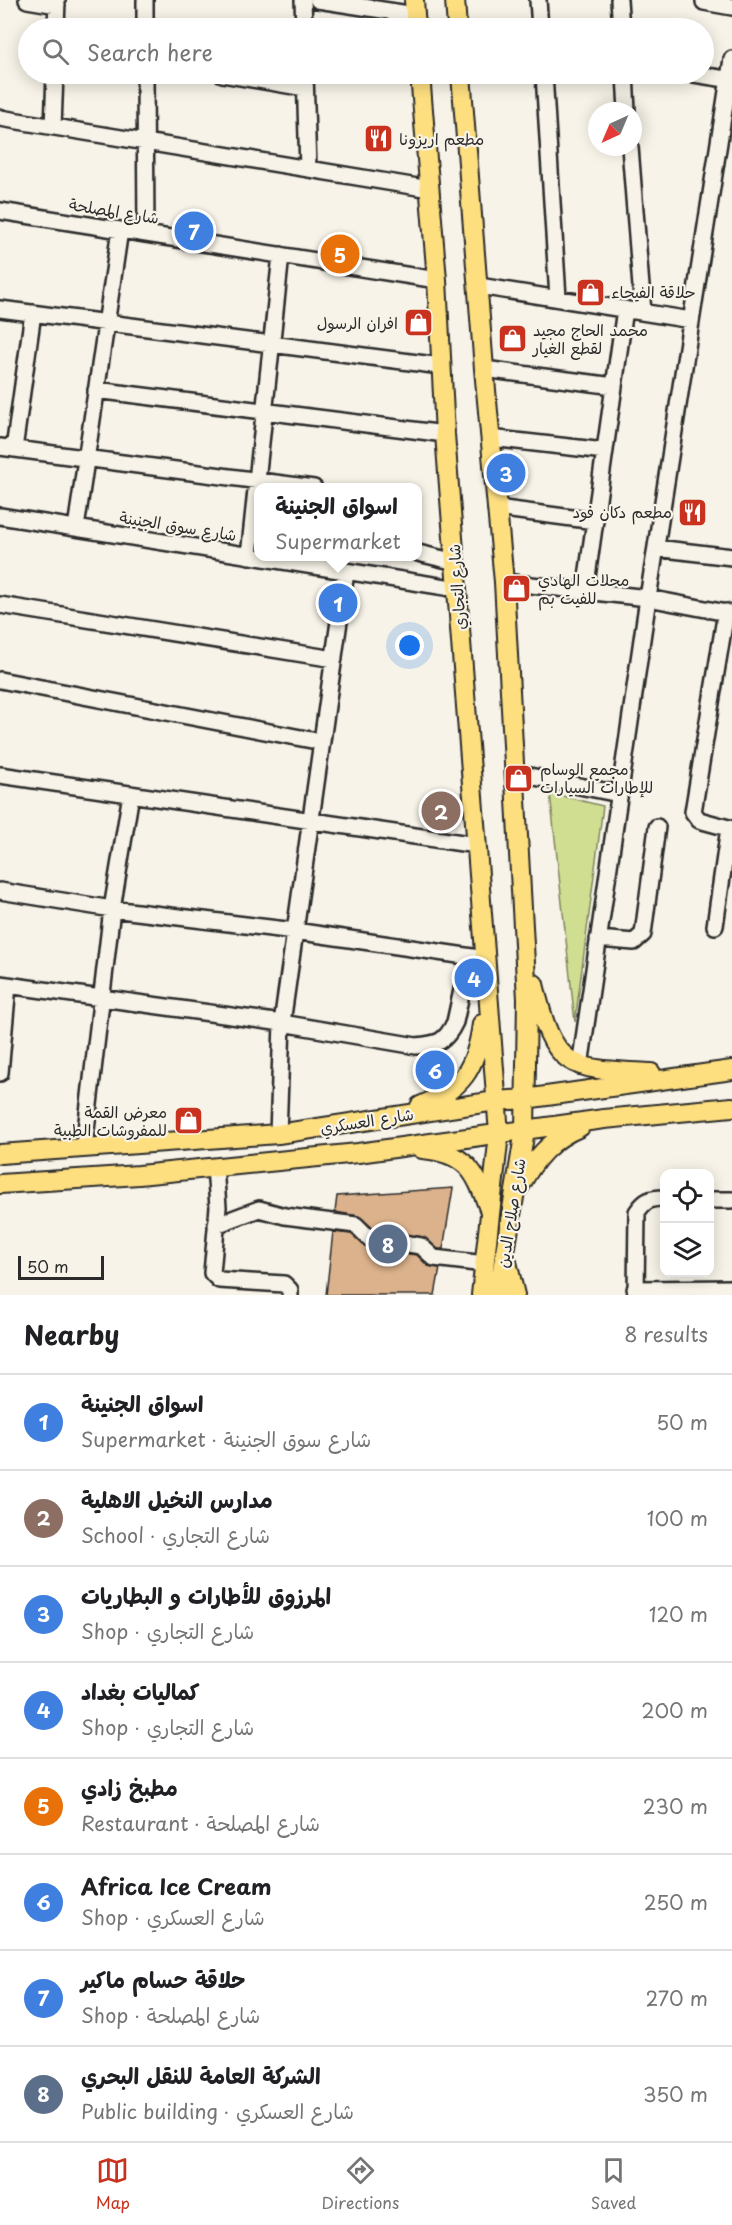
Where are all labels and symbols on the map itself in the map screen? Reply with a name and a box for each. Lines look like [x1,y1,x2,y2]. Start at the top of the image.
north arrow [588,102,642,156]
restaurant icon: مطعم اريزونا [362,123,394,155]
place label: مطعم اريزونا [399,126,484,152]
street label: شارع المصلحة [67,191,161,230]
pin: 7 [174,208,214,254]
pin: 5 [320,232,360,276]
shop icon: حلاقة الفيحاء [574,276,606,308]
place label: حلاقة الفيحاء [611,279,696,303]
shop icon: افران الرسول [403,307,435,339]
place label: افران الرسول [317,310,398,334]
place label: محمد الحاج مجيد لقطع الغيار [531,317,648,360]
shop icon: محمد الحاج مجيد لقطع الغيار [496,323,528,355]
pin: 3 [486,450,526,496]
restaurant icon: مطعم دكان فود [677,496,709,528]
place label: مطعم دكان فود [573,499,672,525]
street label: شارع سوق الجنينة [118,504,238,547]
street label: شارع التجاري [441,543,472,631]
place label: محلات الهادي للفيت بم [538,567,629,611]
shop icon: محلات الهادي للفيت بم [501,573,533,605]
pin: 1 [318,580,358,626]
your location [395,631,424,660]
place label: مجمع الوسام للإطارات السيارات [540,756,653,798]
shop icon: مجمع الوسام للإطارات السيارات [503,762,535,794]
pin: 2 [422,788,460,834]
pin: 4 [454,956,494,1000]
pin: 6 [416,1048,454,1092]
place label: معرض القمة للمفروشات الطبية [54,1099,167,1141]
street label: شارع العسكري [318,1101,416,1140]
shop icon: معرض القمة للمفروشات الطبية [172,1105,204,1137]
street label: شارع صلاح الدين [489,1156,532,1270]
pin: 8 [368,1222,408,1266]
scale bar [18,1253,104,1280]

